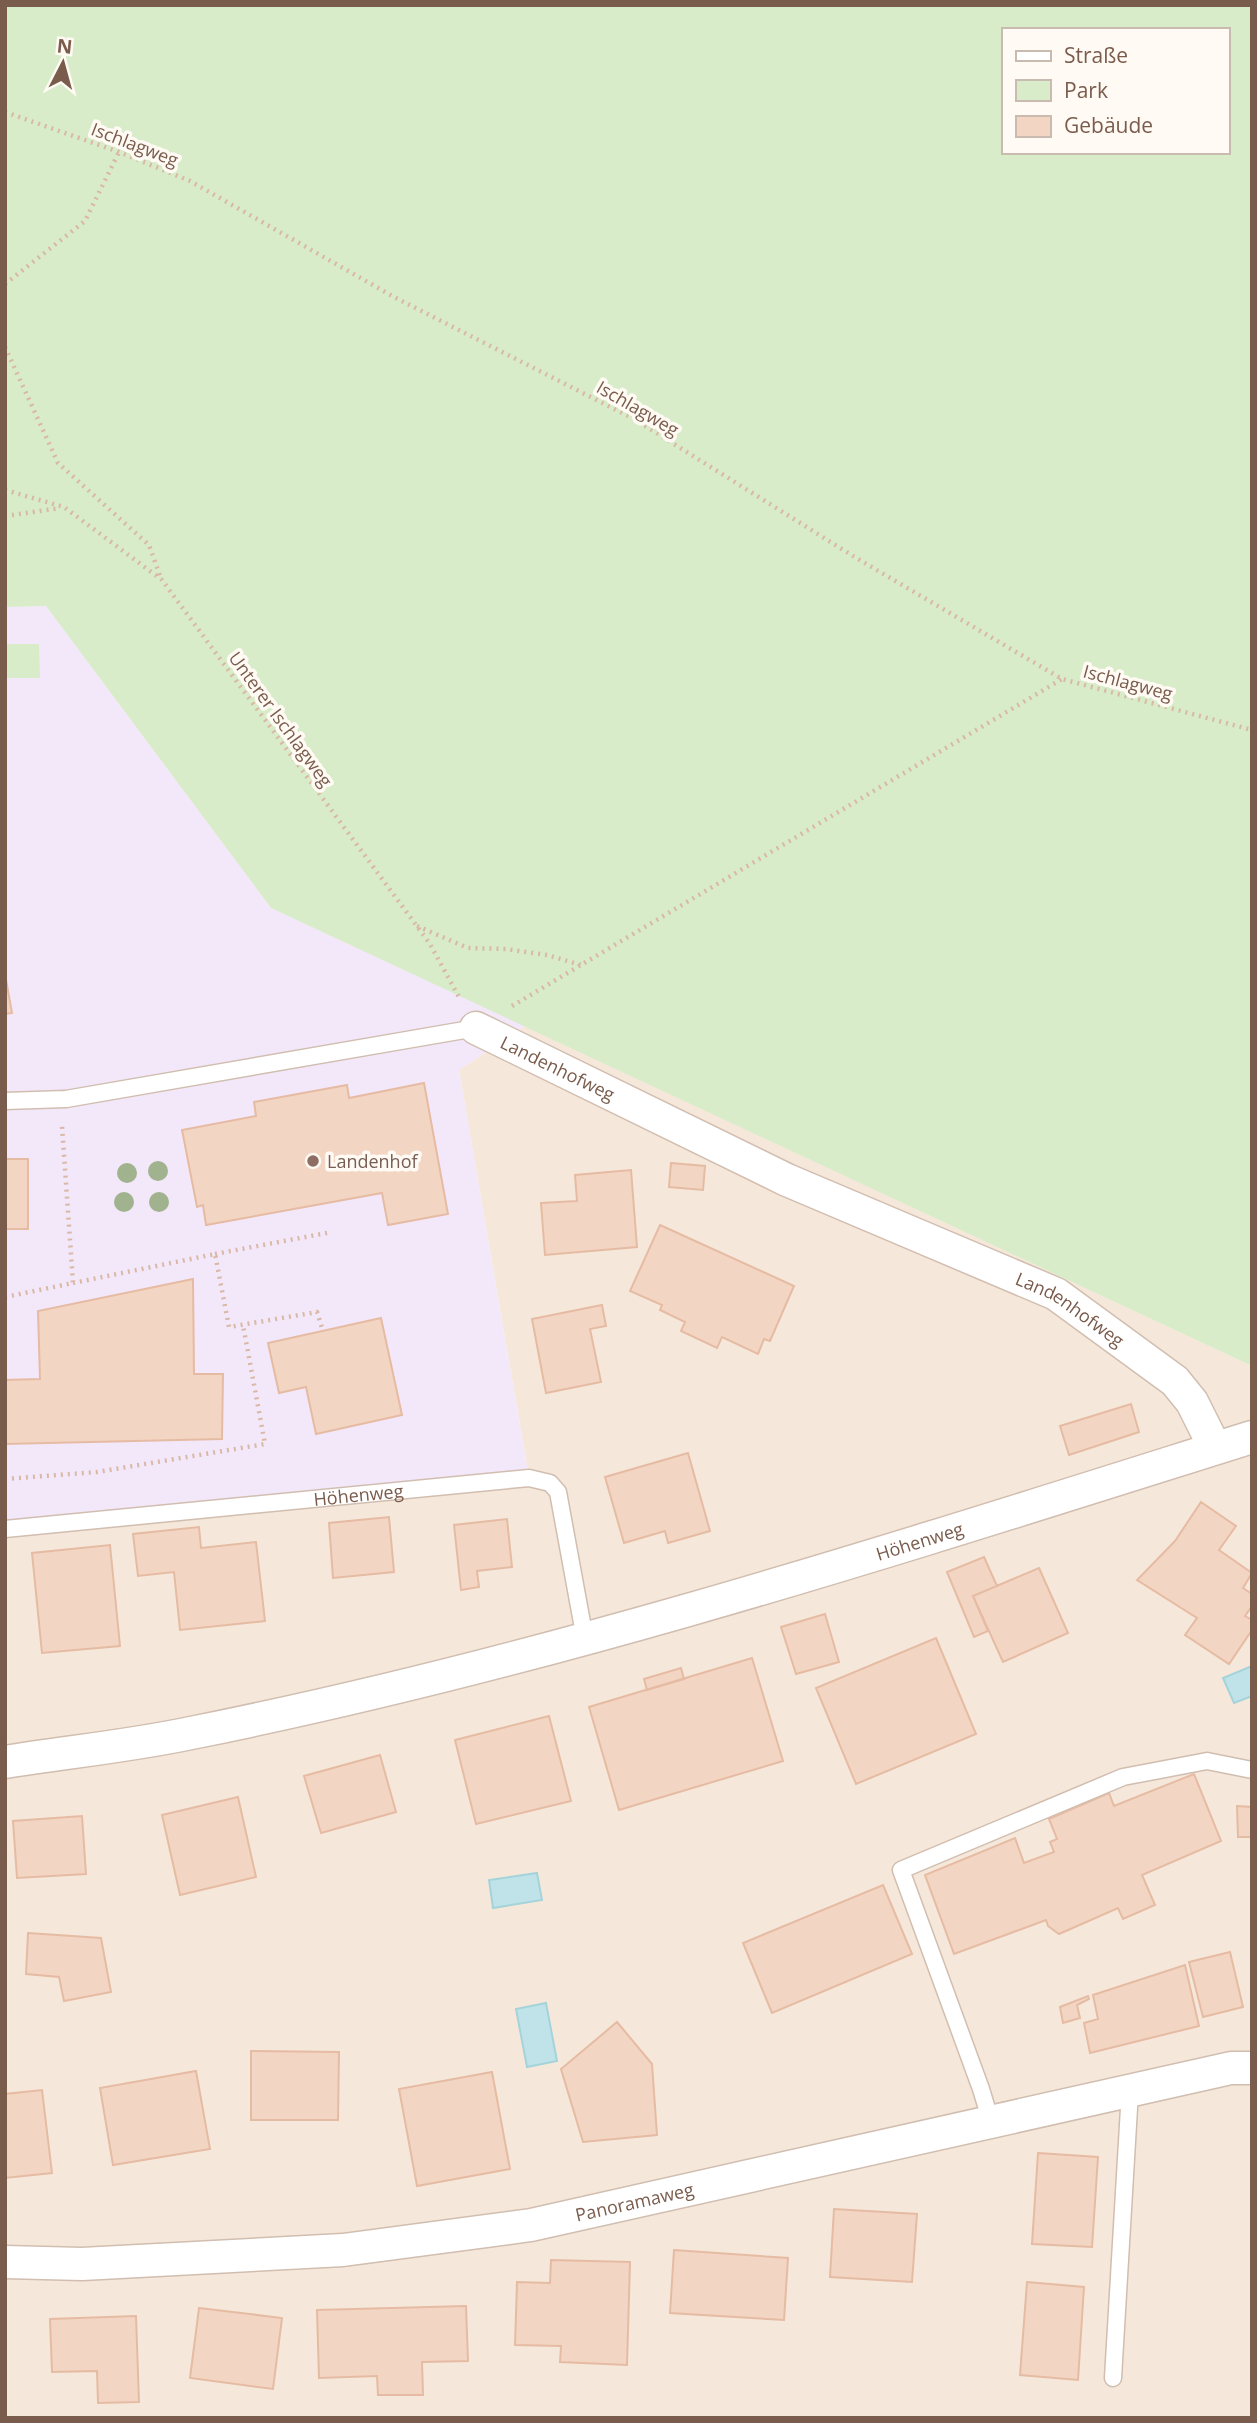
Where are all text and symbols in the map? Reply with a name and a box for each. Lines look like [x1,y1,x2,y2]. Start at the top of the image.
north arrow [28,28,98,98]
legend [1002,28,1229,154]
text: N [56,32,74,60]
text: Straße [1064,41,1128,69]
text: Park [1064,76,1108,104]
text: Gebäude [1064,111,1153,139]
street label: Ischlagweg [88,116,182,172]
street label: Ischlagweg [592,375,684,441]
street label: Unterer Ischlagweg [224,647,338,792]
street label: Ischlagweg [1081,659,1175,705]
street label: Landenhofweg [497,1030,619,1106]
place label: Landenhof [327,1149,418,1173]
marker: Landenhof [305,1153,321,1169]
street label: Landenhofweg [1012,1266,1129,1352]
street label: Höhenweg [312,1478,405,1511]
street label: Höhenweg [873,1516,966,1566]
street label: Panoramaweg [573,2177,696,2227]

